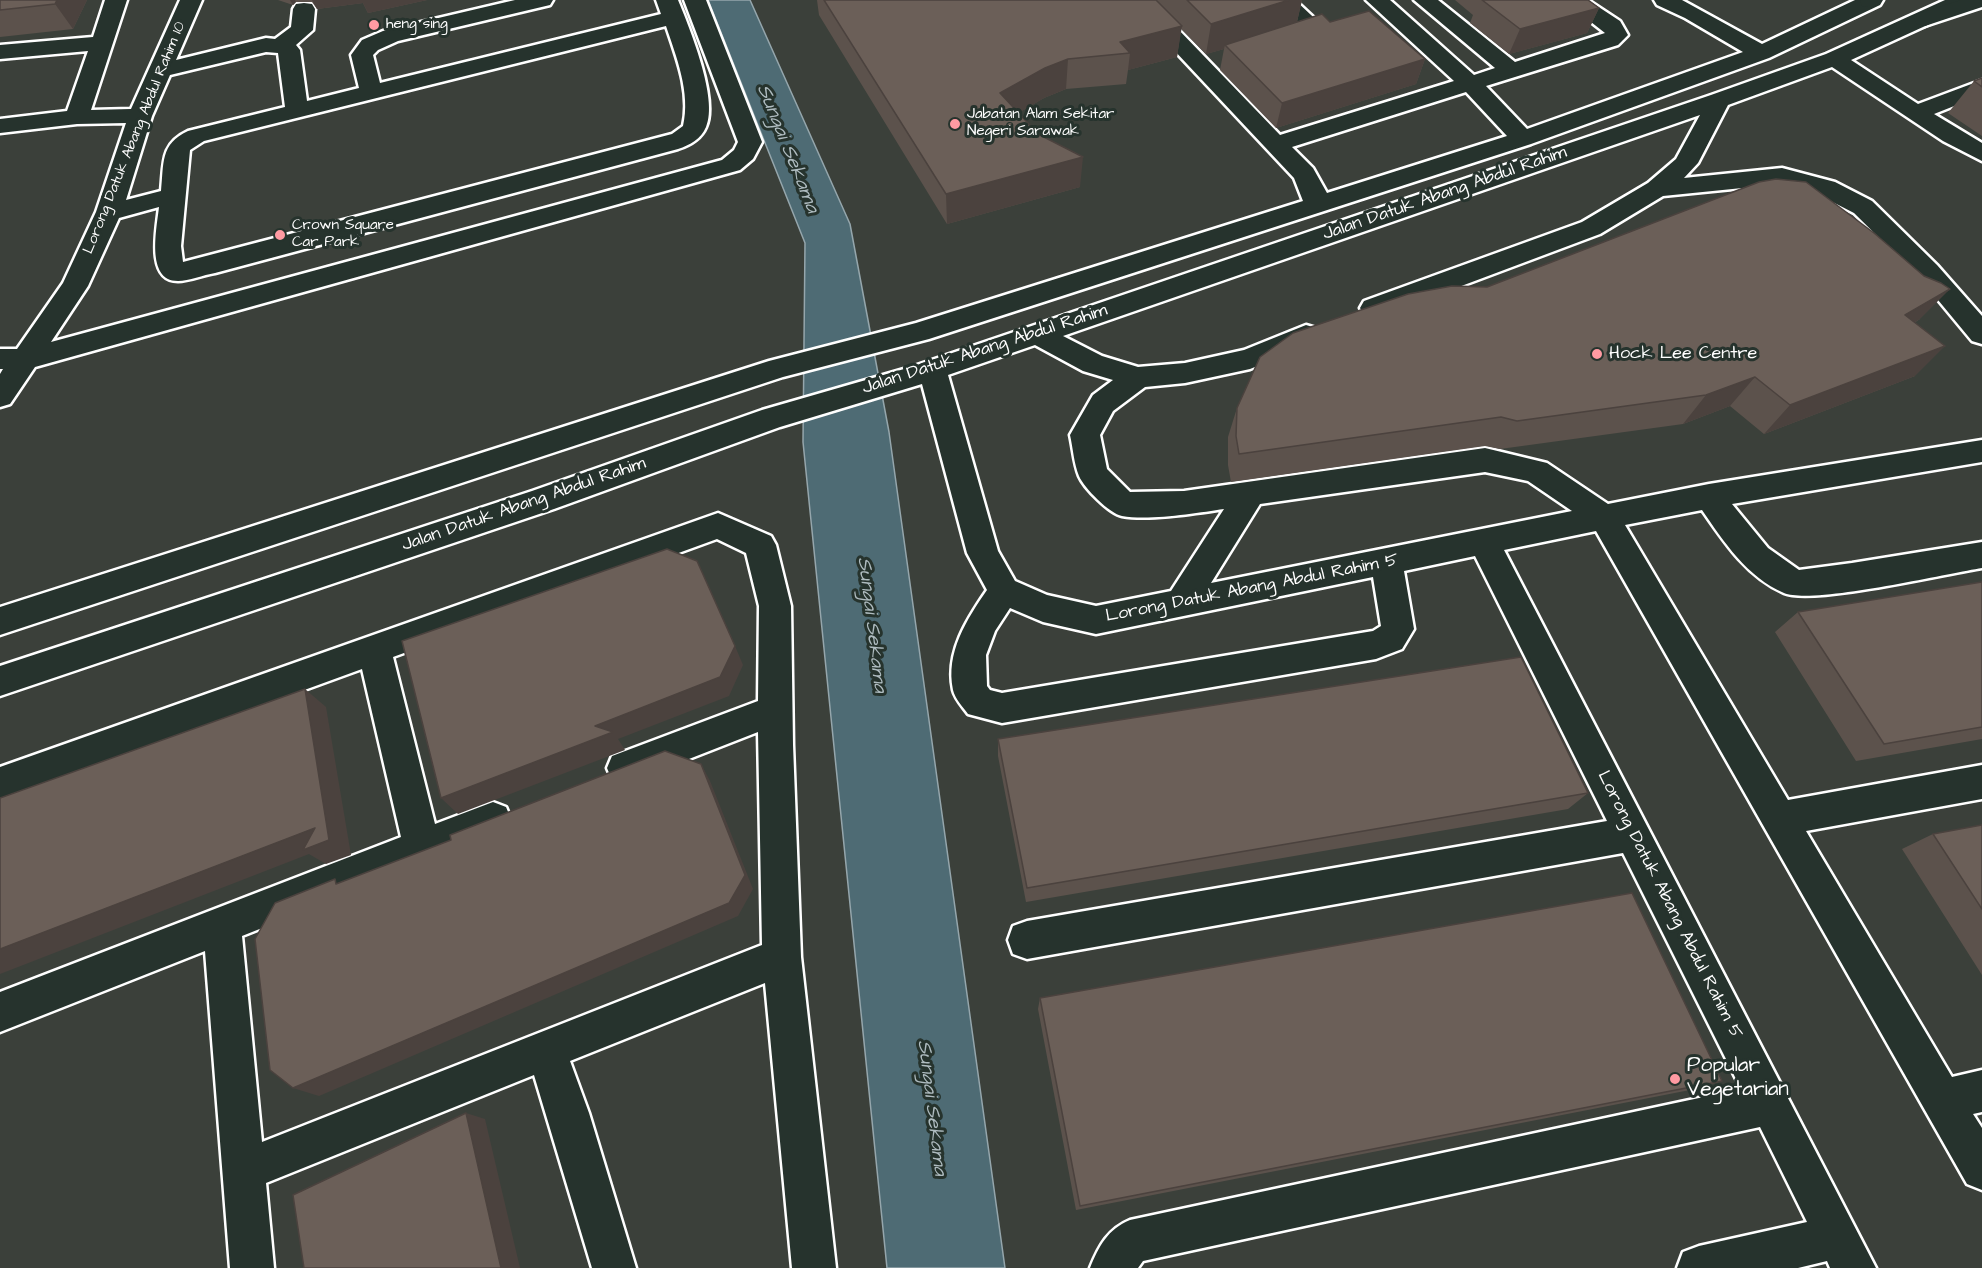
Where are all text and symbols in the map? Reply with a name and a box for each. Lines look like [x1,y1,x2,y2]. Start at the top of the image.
place label: heng sing [386,16,448,34]
marker: heng sing [367,18,381,32]
street label: Lorong Datuk Abang Abdul Rahim 10 [80,19,190,257]
water label: Sungai Sekama [750,81,824,217]
place label: Jabatan Alam Sekitar Negeri Sarawak [967,106,1114,141]
marker: Jabatan Alam Sekitar Negeri Sarawak [948,117,962,131]
street label: Jalan Datuk Abang Abdul Rahim [1320,142,1570,246]
place label: Crown Square Car Park [292,217,394,252]
marker: Crown Square Car Park [273,228,287,242]
street label: Jalan Datuk Abang Abdul Rahim [860,300,1110,400]
place label: Hock Lee Centre [1609,343,1757,365]
marker: Hock Lee Centre [1590,347,1604,361]
street label: Jalan Datuk Abang Abdul Rahim [399,453,649,557]
street label: Lorong Datuk Abang Abdul Rahim 5 [1104,550,1400,628]
water label: Sungai Sekama [851,556,891,694]
street label: Lorong Datuk Abang Abdul Rahim 5 [1592,768,1746,1042]
water label: Sungai Sekama [911,1039,951,1177]
place label: Popular Vegetarian [1687,1054,1789,1104]
marker: Popular Vegetarian [1668,1072,1682,1086]

